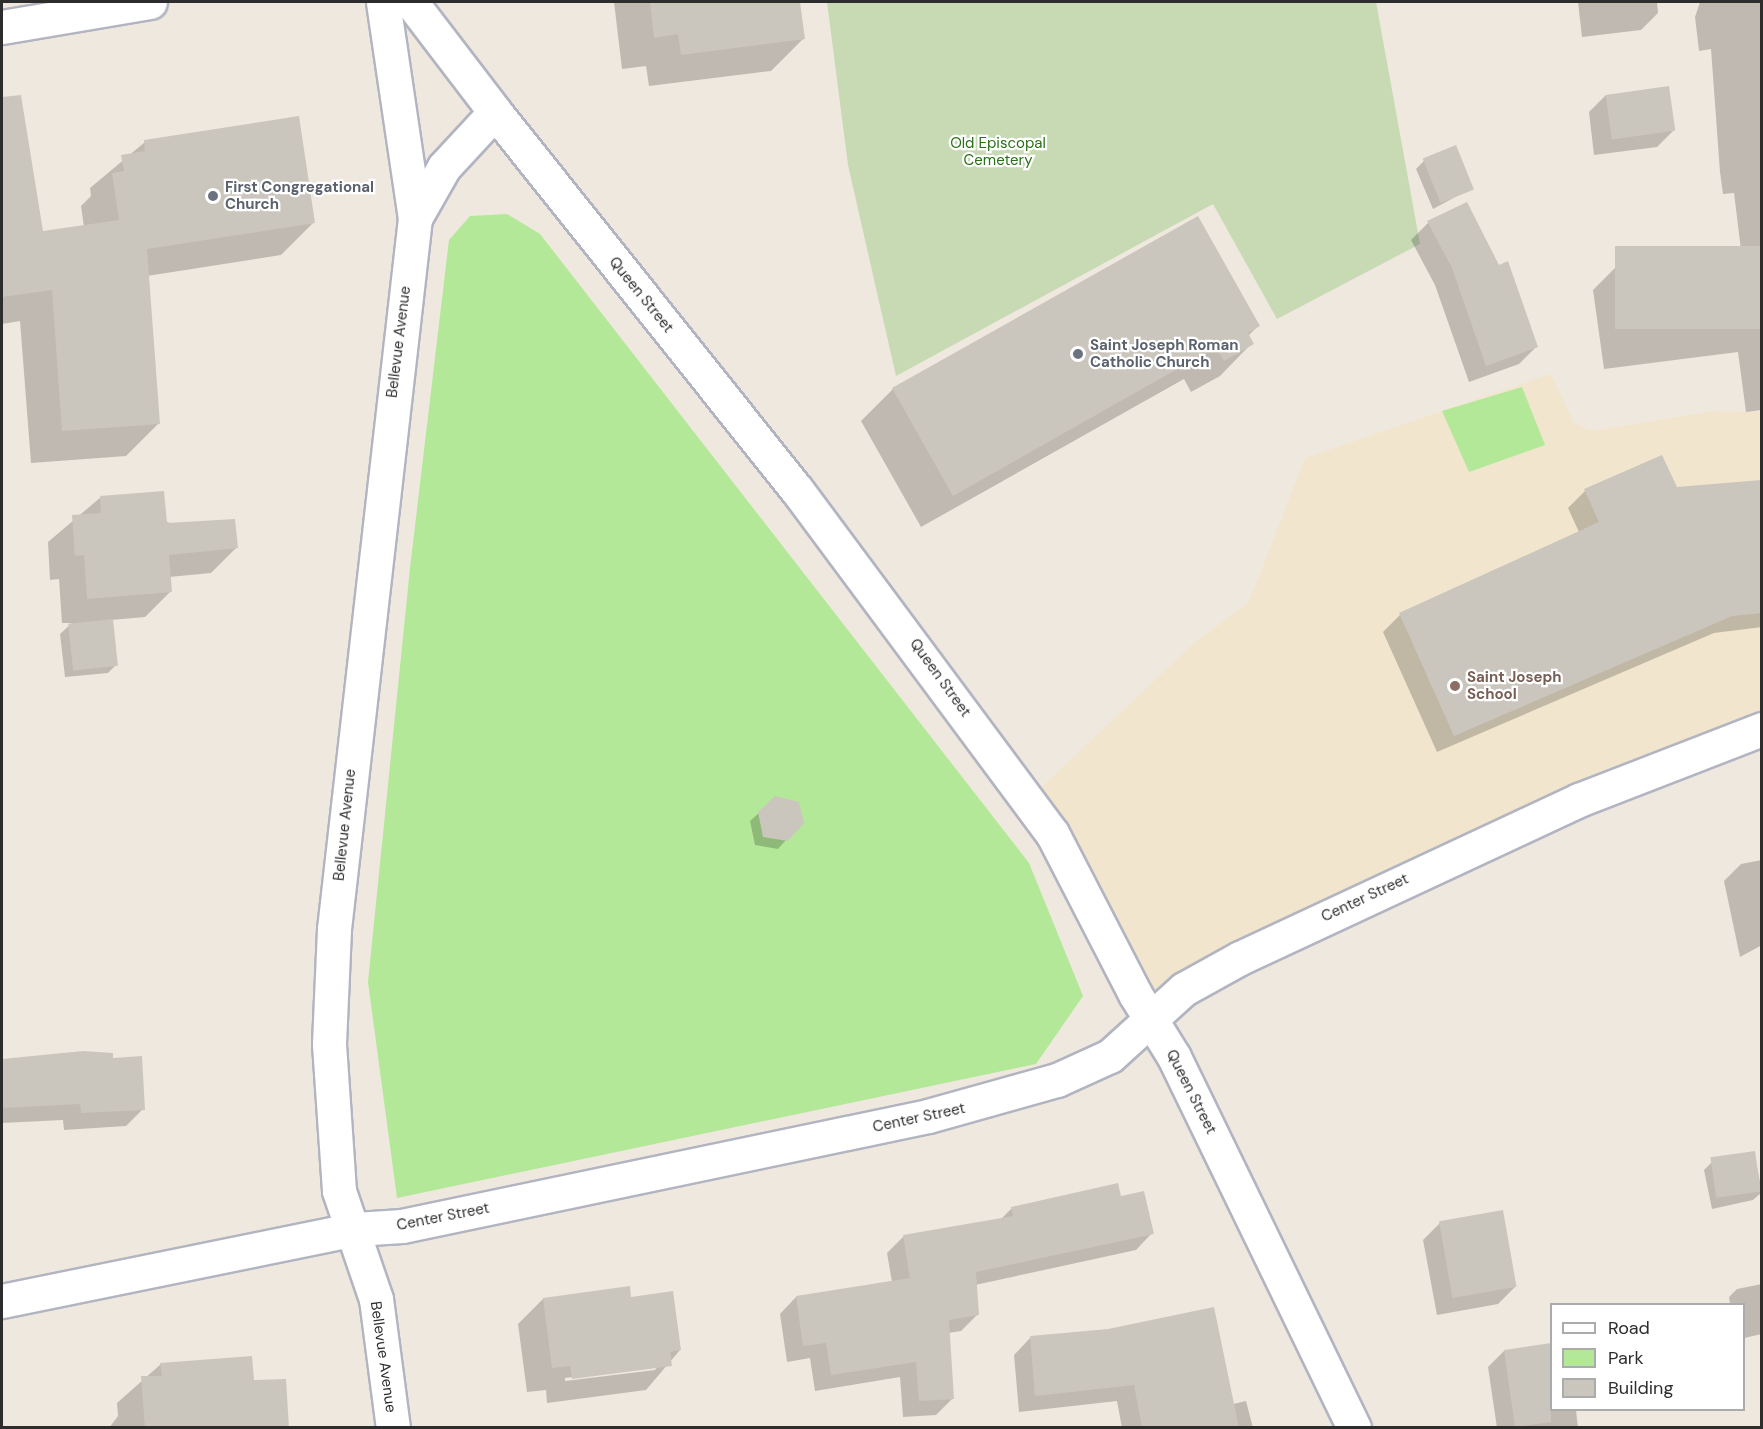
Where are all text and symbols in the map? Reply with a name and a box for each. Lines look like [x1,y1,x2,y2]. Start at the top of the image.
park label: Old Episcopal Cemetery [950,134,1046,169]
place label: First Congregational Church [225,178,374,213]
marker: First Congregational Church [206,189,220,203]
street label: Queen Street [605,253,677,337]
street label: Bellevue Avenue [383,285,415,399]
place label: Saint Joseph Roman Catholic Church [1090,336,1238,371]
marker: Saint Joseph Roman Catholic Church [1071,347,1085,361]
street label: Queen Street [906,635,974,721]
place label: Saint Joseph School [1467,668,1562,703]
marker: Saint Joseph School [1448,679,1462,693]
street label: Bellevue Avenue [330,768,360,882]
street label: Center Street [1319,870,1411,926]
street label: Queen Street [1162,1047,1220,1137]
street label: Center Street [871,1099,967,1137]
street label: Center Street [395,1199,491,1235]
street label: Bellevue Avenue [366,1300,400,1414]
legend [1550,1303,1745,1411]
text: Road [1608,1316,1650,1340]
text: Park [1608,1346,1644,1370]
text: Building [1608,1376,1673,1400]

